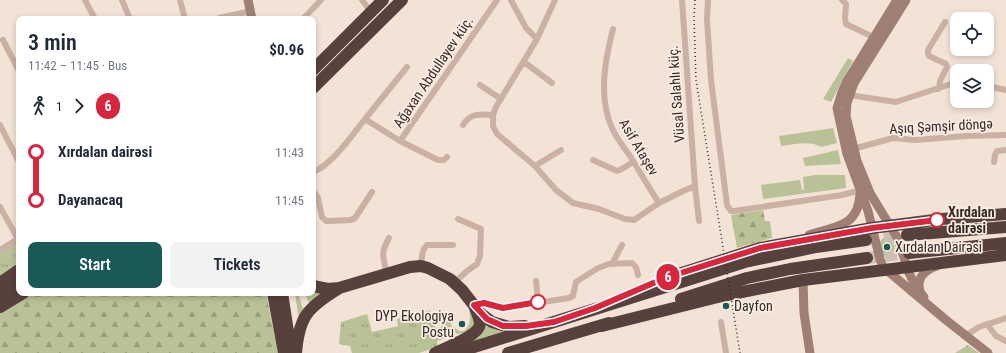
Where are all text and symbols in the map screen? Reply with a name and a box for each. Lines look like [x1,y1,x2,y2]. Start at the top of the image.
map controls [950,12,994,108]
button: locate [950,12,994,56]
street label: Ağaxan Abdullayev küç. [390,13,476,131]
text: 3 min [28,30,77,55]
text: $0.96 [269,41,304,59]
street label: Vüsal Salahlı küç. [665,45,687,143]
text: 11:42 – 11:45 · Bus [28,58,127,73]
button: layers [950,64,994,108]
icon: walk [28,95,50,117]
icon: forward [68,95,90,117]
text: 6 [104,98,112,114]
text: 1 [56,99,62,114]
street label: Aşıq Şəmşir döngə [889,115,993,137]
street label: Asif Ataşev [616,116,662,178]
text: Xırdalan dairəsi [58,143,152,161]
text: 11:43 [275,145,304,160]
text: Dayanacaq [58,191,123,209]
text: 11:45 [275,193,304,208]
place label: Xırdalan dairəsi [948,204,995,236]
marker: Xırdalan dairəsi [929,212,945,228]
place label: Xırdalan Dairəsi [895,239,982,255]
button: Start [28,242,162,288]
button: Tickets [170,242,304,288]
marker: Xırdalan Dairəsi [882,242,892,252]
line badge: 6 [655,264,681,290]
text: 6 [664,269,672,285]
unlabelled marker [530,294,546,310]
place label: Dayfon [734,298,773,314]
marker: Dayfon [721,301,731,311]
place label: DYP Ekologiya Postu [375,308,454,340]
marker: DYP Ekologiya Postu [457,319,467,329]

